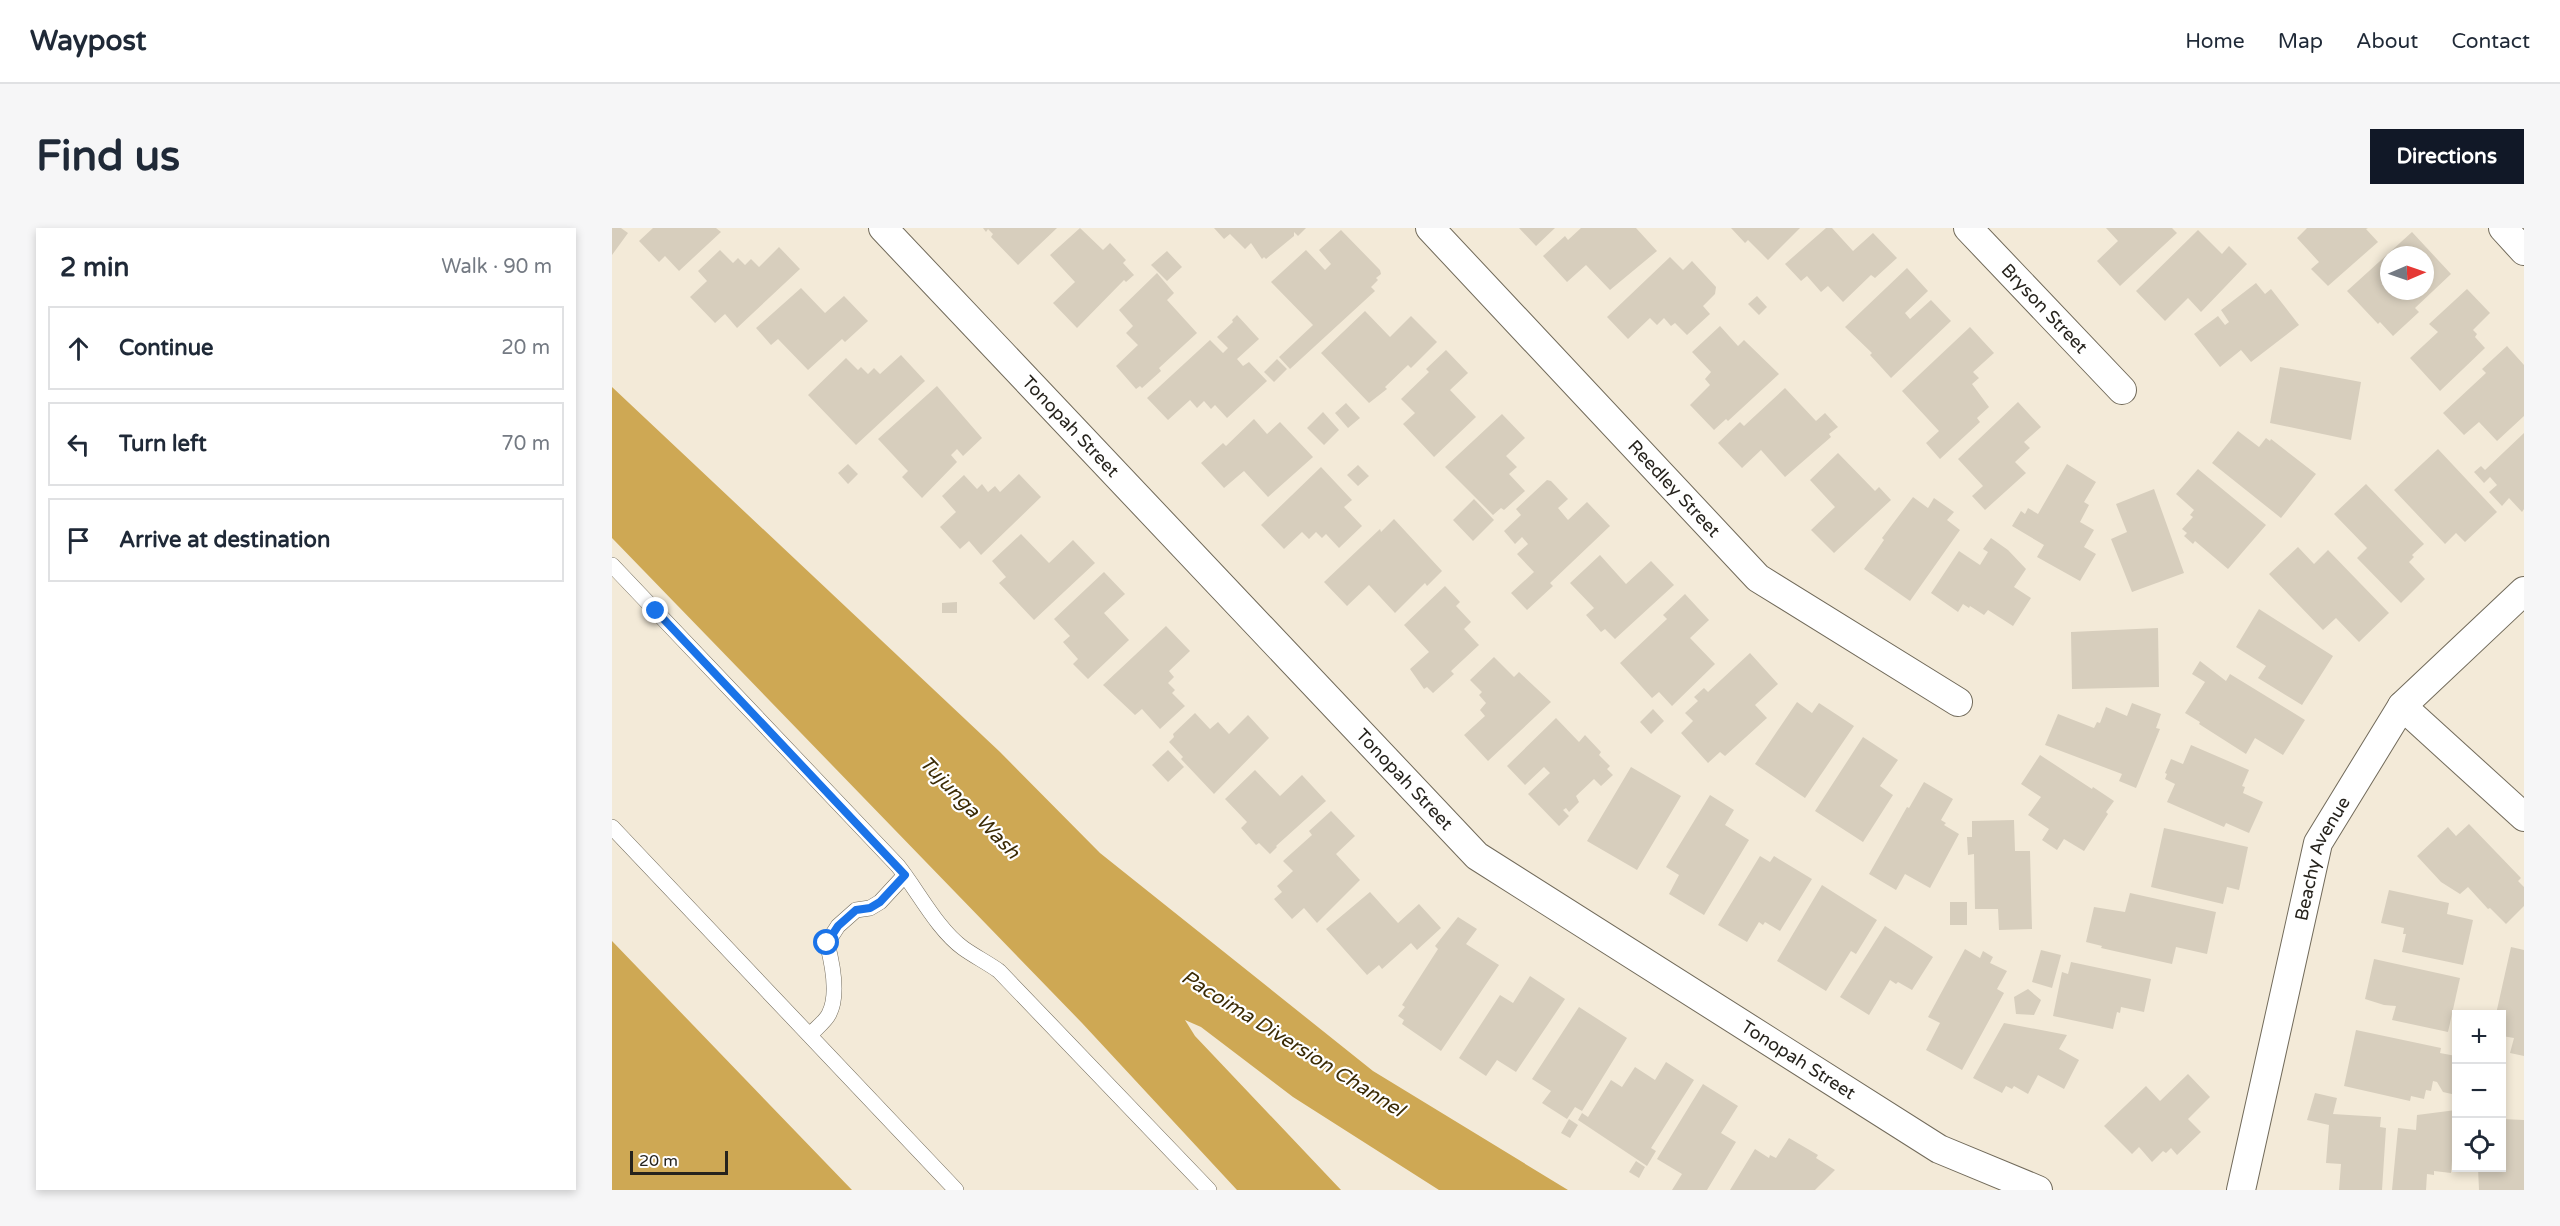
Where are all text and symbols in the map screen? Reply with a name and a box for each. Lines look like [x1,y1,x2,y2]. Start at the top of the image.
text: Waypost [30,24,146,58]
text: Home [2185,29,2245,54]
text: Map [2278,29,2323,54]
text: About [2356,29,2418,54]
text: Contact [2451,29,2530,54]
button: Directions [2370,129,2524,184]
text: Find us [36,131,180,182]
north arrow [2380,246,2434,300]
text: 2 min [60,252,129,283]
text: Walk · 90 m [441,255,552,279]
street label: Bryson Street [1997,259,2092,358]
icon: ahead [62,332,95,365]
text: Continue [119,335,214,361]
text: 20 m [501,336,550,360]
street label: Tonopah Street [1017,371,1124,482]
icon: left [62,428,95,461]
text: Turn left [119,431,207,457]
text: 70 m [501,432,550,456]
street label: Reedley Street [1623,435,1725,542]
icon: arrive [62,524,95,557]
text: Arrive at destination [119,527,330,553]
route end [642,597,668,623]
street label: Tonopah Street [1351,724,1458,835]
water label: Tujunga Wash [914,751,1025,865]
street label: Beachy Avenue [2290,792,2355,923]
route start [813,929,839,955]
water label: Pacoima Diversion Channel [1177,965,1410,1123]
map controls [2452,1010,2506,1172]
button: + [2452,1010,2506,1064]
street label: Tonopah Street [1737,1015,1860,1104]
button: − [2452,1064,2506,1118]
button: locate [2452,1118,2506,1172]
scale bar [630,1148,728,1176]
text: 20 m [639,1151,678,1171]

